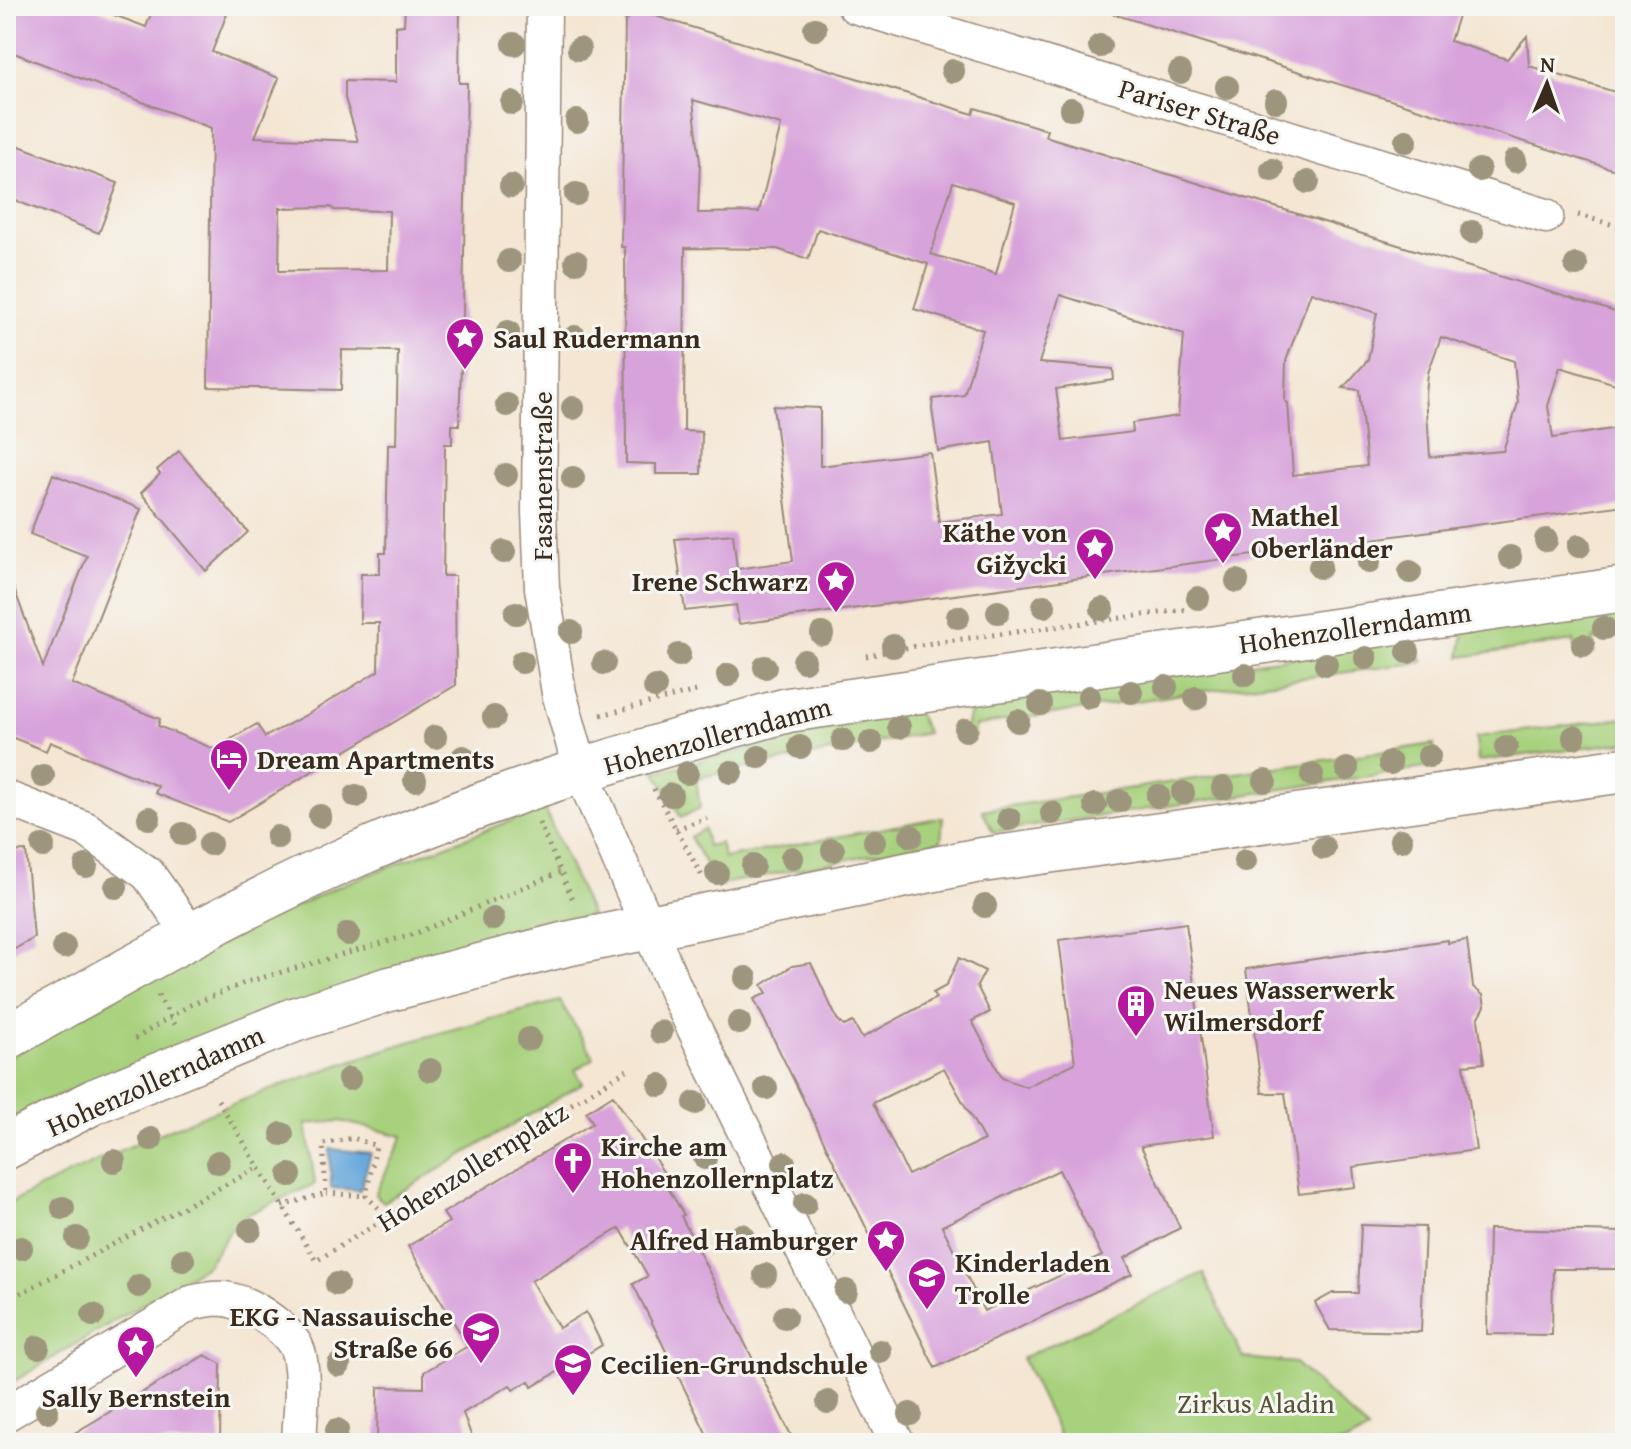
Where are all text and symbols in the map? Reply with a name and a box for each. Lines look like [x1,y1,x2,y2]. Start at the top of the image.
north arrow [1507,44,1587,124]
text: N [1540,48,1556,80]
street label: Pariser Straße [1114,67,1286,155]
place icon: Saul Rudermann [444,316,486,371]
place label: Saul Rudermann [493,317,701,358]
street label: Fasanenstraße [521,391,562,561]
place label: Mathel Oberländer [1251,495,1393,568]
place icon: Mathel Oberländer [1202,510,1244,565]
place label: Käthe von Gižycki [943,511,1067,584]
place icon: Käthe von Gižycki [1074,526,1116,581]
place icon: Irene Schwarz [815,559,857,614]
place label: Irene Schwarz [632,560,808,601]
street label: Hohenzollerndamm [1236,590,1474,664]
street label: Hohenzollerndamm [599,685,835,785]
hotel icon: Dream Apartments [208,737,250,792]
place label: Dream Apartments [257,738,495,779]
place label: Neues Wasserwerk Wilmersdorf [1164,968,1395,1041]
building icon: Neues Wasserwerk Wilmersdorf [1115,983,1157,1038]
street label: Hohenzollerndamm [40,1014,270,1146]
street label: Hohenzollernplatz [369,1091,575,1241]
place label: Kirche am Hohenzollernplatz [601,1125,834,1198]
church icon: Kirche am Hohenzollernplatz [552,1140,594,1195]
place icon: Alfred Hamburger [865,1218,907,1273]
place label: Alfred Hamburger [630,1219,858,1260]
place label: Kinderladen Trolle [955,1241,1110,1314]
school or university icon: Kinderladen Trolle [906,1256,948,1311]
place label: EKG - Nassauische Straße 66 [230,1295,453,1368]
school or university icon: EKG - Nassauische Straße 66 [460,1310,502,1365]
place icon: Sally Bernstein [115,1324,157,1379]
school or university icon: Cecilien-Grundschule [552,1342,594,1397]
place label: Cecilien-Grundschule [601,1343,868,1384]
place label: Sally Bernstein [41,1376,231,1417]
park label: Zirkus Aladin [1177,1382,1335,1423]

